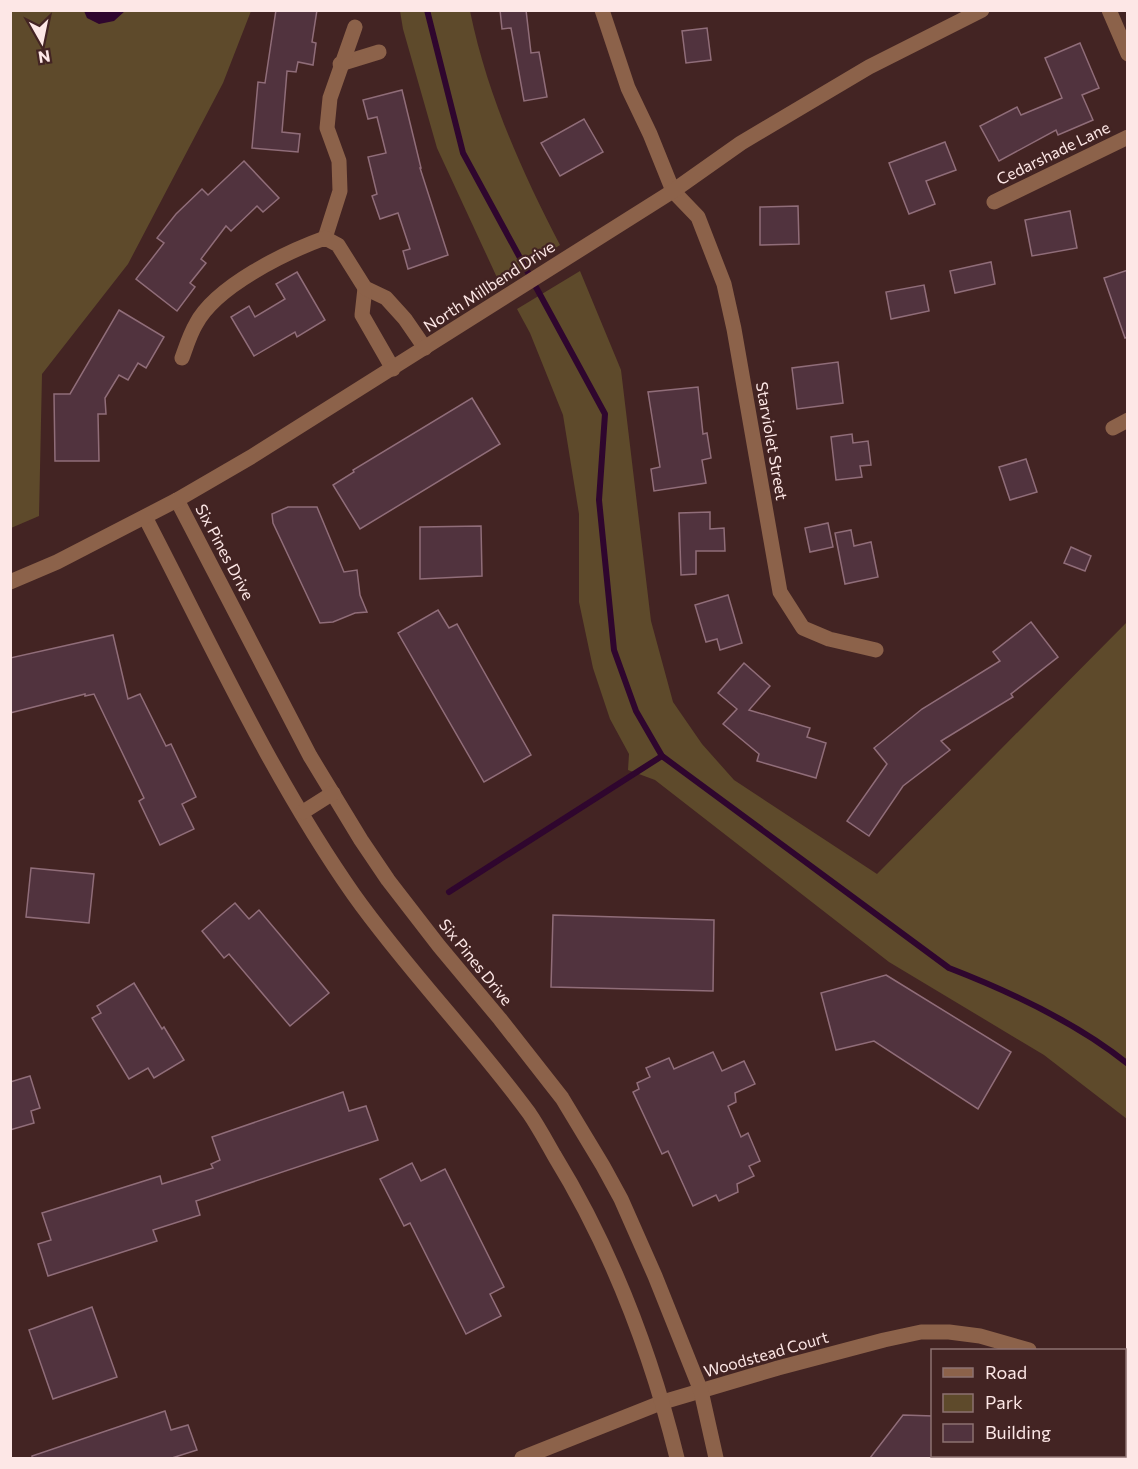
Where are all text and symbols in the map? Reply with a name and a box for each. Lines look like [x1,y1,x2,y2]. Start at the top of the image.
north arrow [12,12,72,72]
text: N [37,47,52,68]
street label: Cedarshade Lane [993,117,1113,188]
street label: North Millbend Drive [420,236,558,335]
street label: Starviolet Street [753,380,792,502]
street label: Six Pines Drive [192,501,259,603]
street label: Six Pines Drive [436,915,517,1009]
street label: Woodstead Court [701,1327,831,1380]
legend [931,1349,1126,1457]
text: Road [985,1361,1027,1383]
text: Park [985,1391,1023,1413]
text: Building [985,1421,1051,1443]

